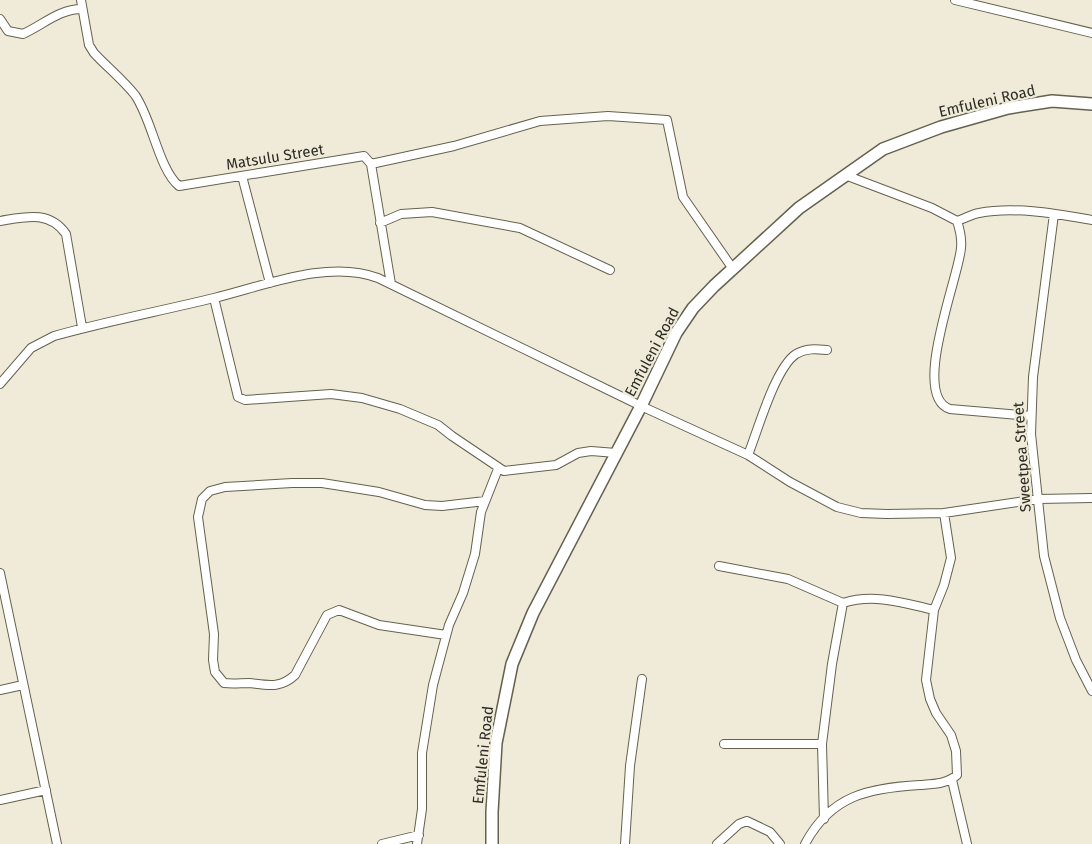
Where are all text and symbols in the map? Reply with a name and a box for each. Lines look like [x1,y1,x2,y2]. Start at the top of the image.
street label: Emfuleni Road [937,81,1037,121]
street label: Matsulu Street [225,140,326,174]
street label: Emfuleni Road [621,304,683,400]
street label: Sweetpea Street [1009,401,1035,513]
street label: Emfuleni Road [469,705,497,805]

